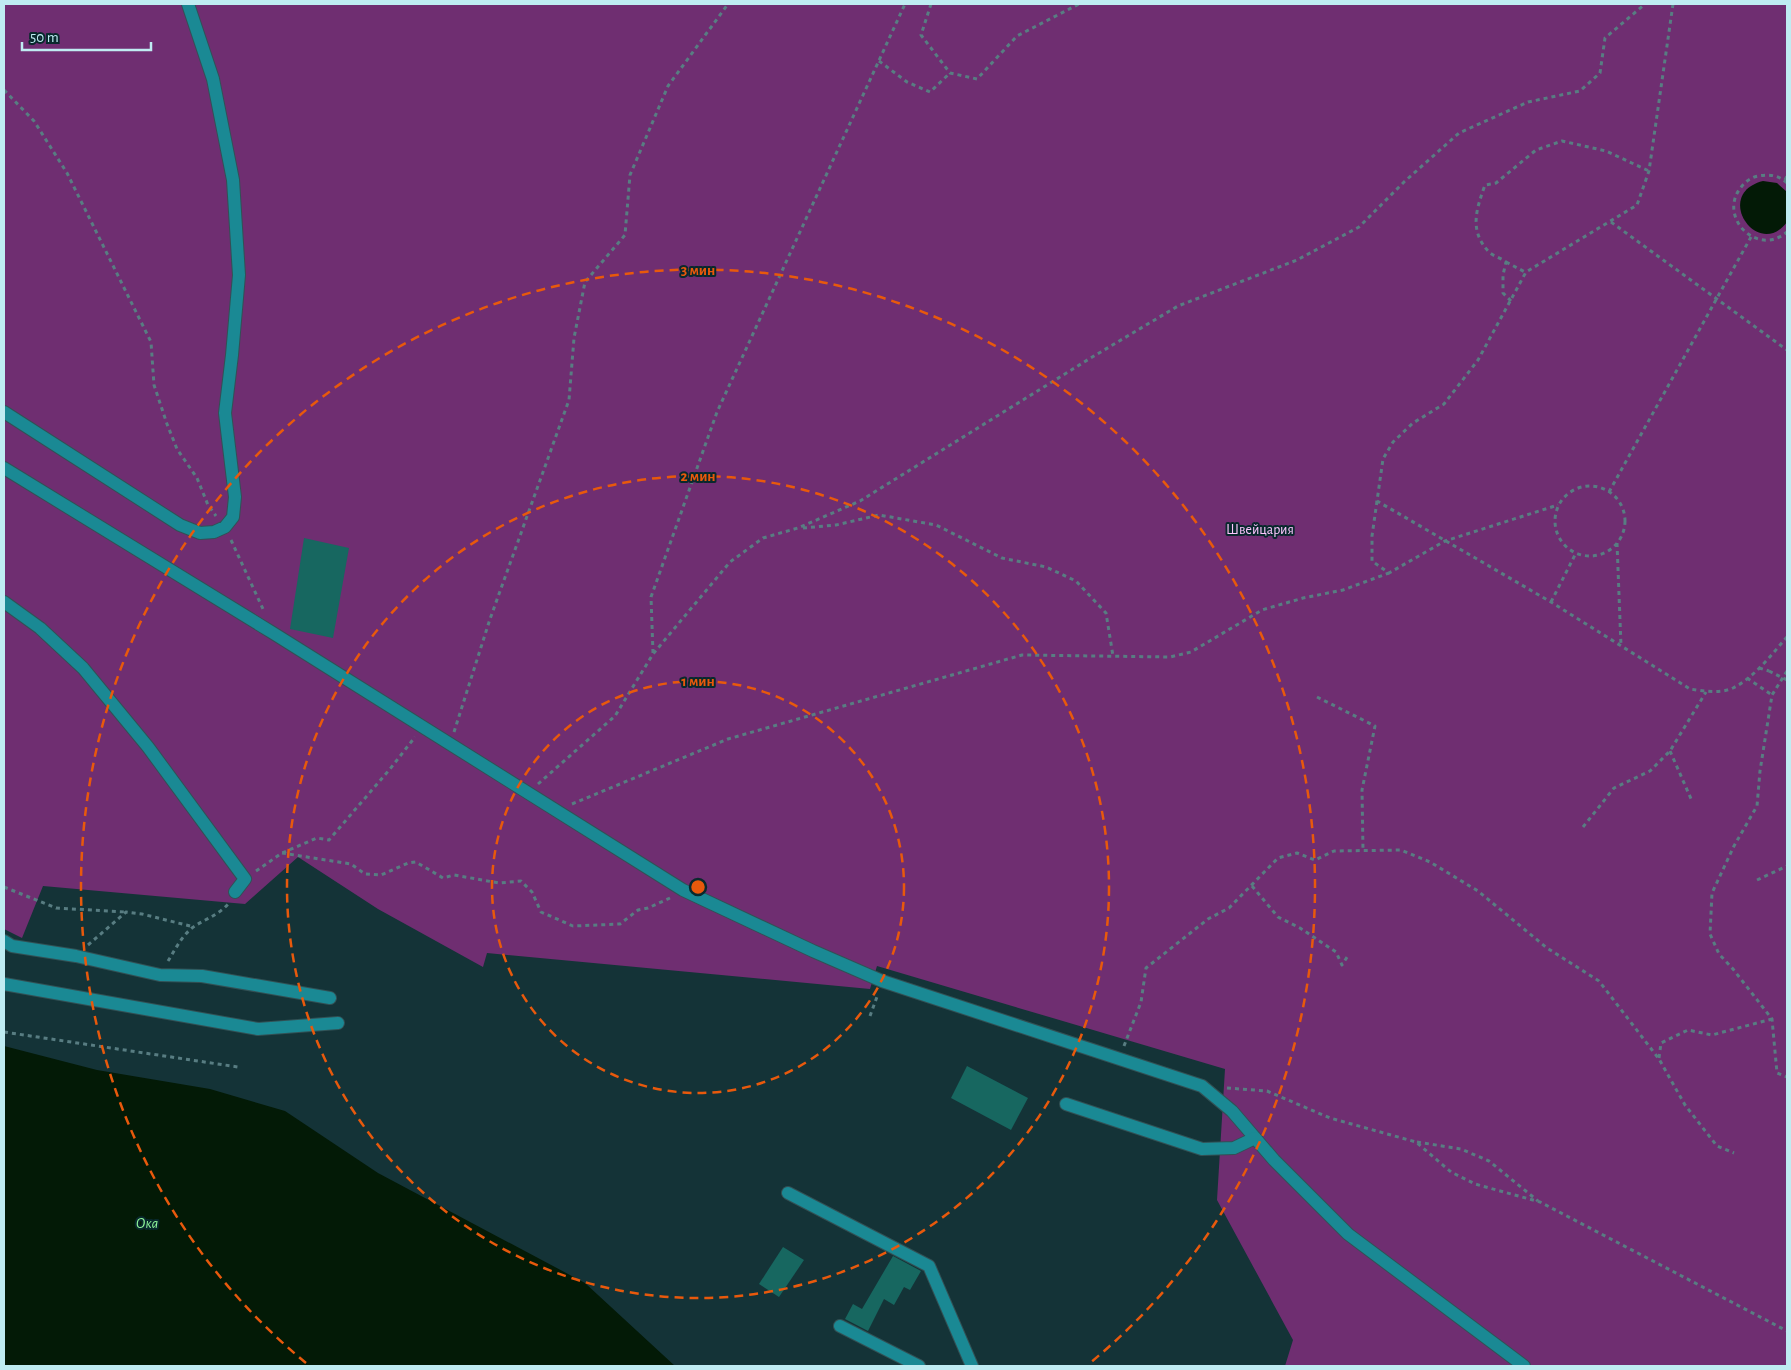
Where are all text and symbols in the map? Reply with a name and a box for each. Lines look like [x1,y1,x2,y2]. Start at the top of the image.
scale bar [22,20,151,52]
text: 50 m [30,30,59,45]
text: 3 мин [681,263,715,278]
text: 2 мин [680,469,716,484]
park label: Швейцария [1226,523,1294,537]
text: 1 мин [681,674,715,689]
centre of rings [689,878,707,896]
water label: Ока [136,1216,158,1231]

